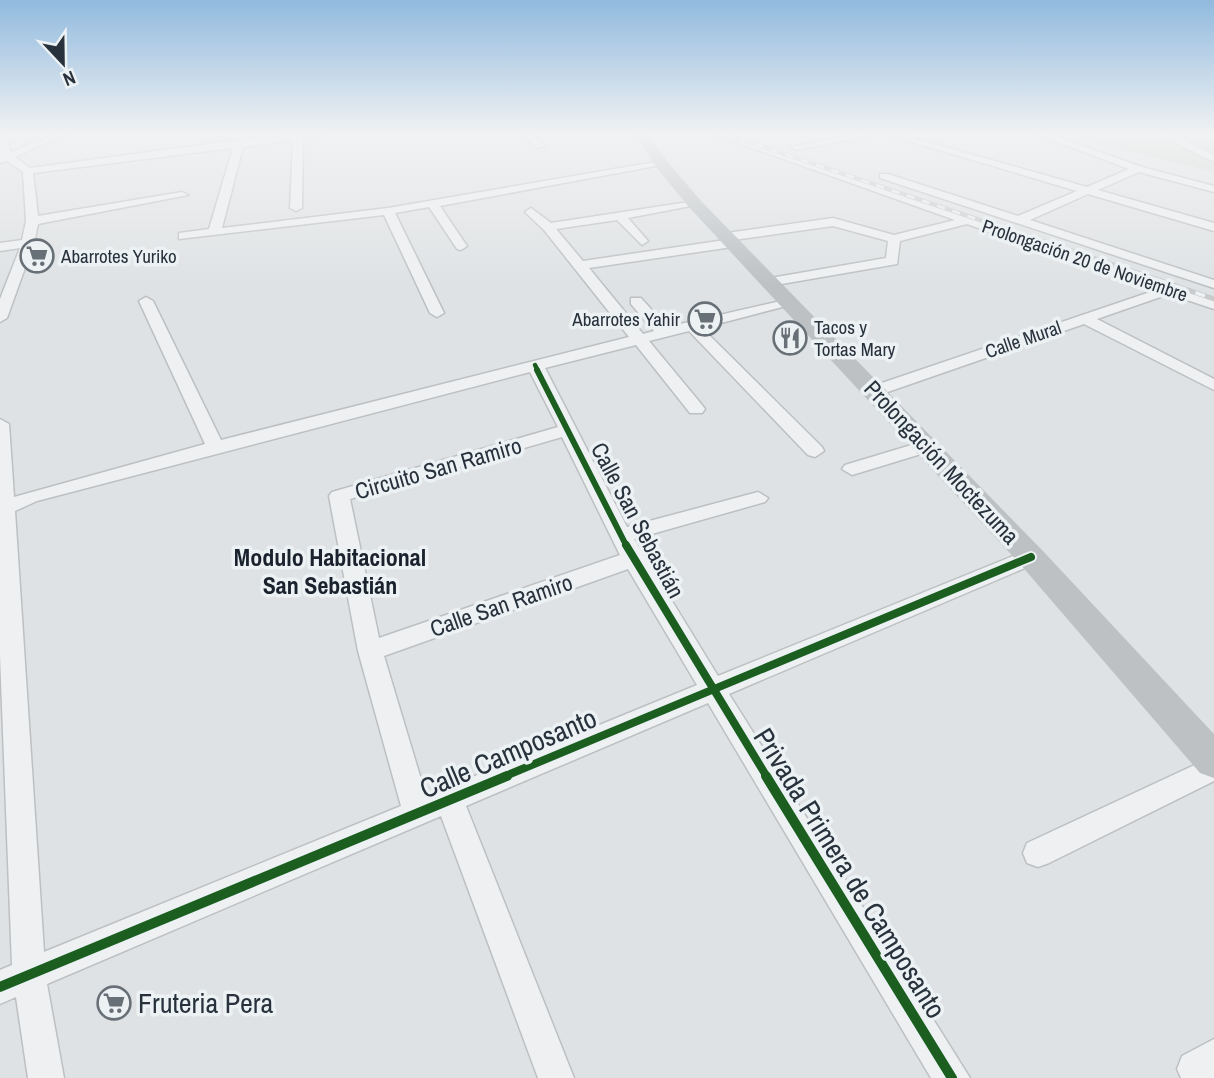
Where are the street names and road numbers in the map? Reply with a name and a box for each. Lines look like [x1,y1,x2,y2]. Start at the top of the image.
street label: Prolongación 20 de Noviembre [979,213,1191,307]
street label: Calle Mural [982,314,1064,364]
street label: Prolongación Moctezuma [858,373,1027,551]
street label: Circuito San Ramiro [351,429,525,507]
street label: Calle San Sebastián [584,437,692,603]
street label: Calle San Ramiro [426,566,576,644]
street label: Calle Camposanto [414,699,602,807]
street label: Privada Primera de Camposanto [745,721,955,1025]

